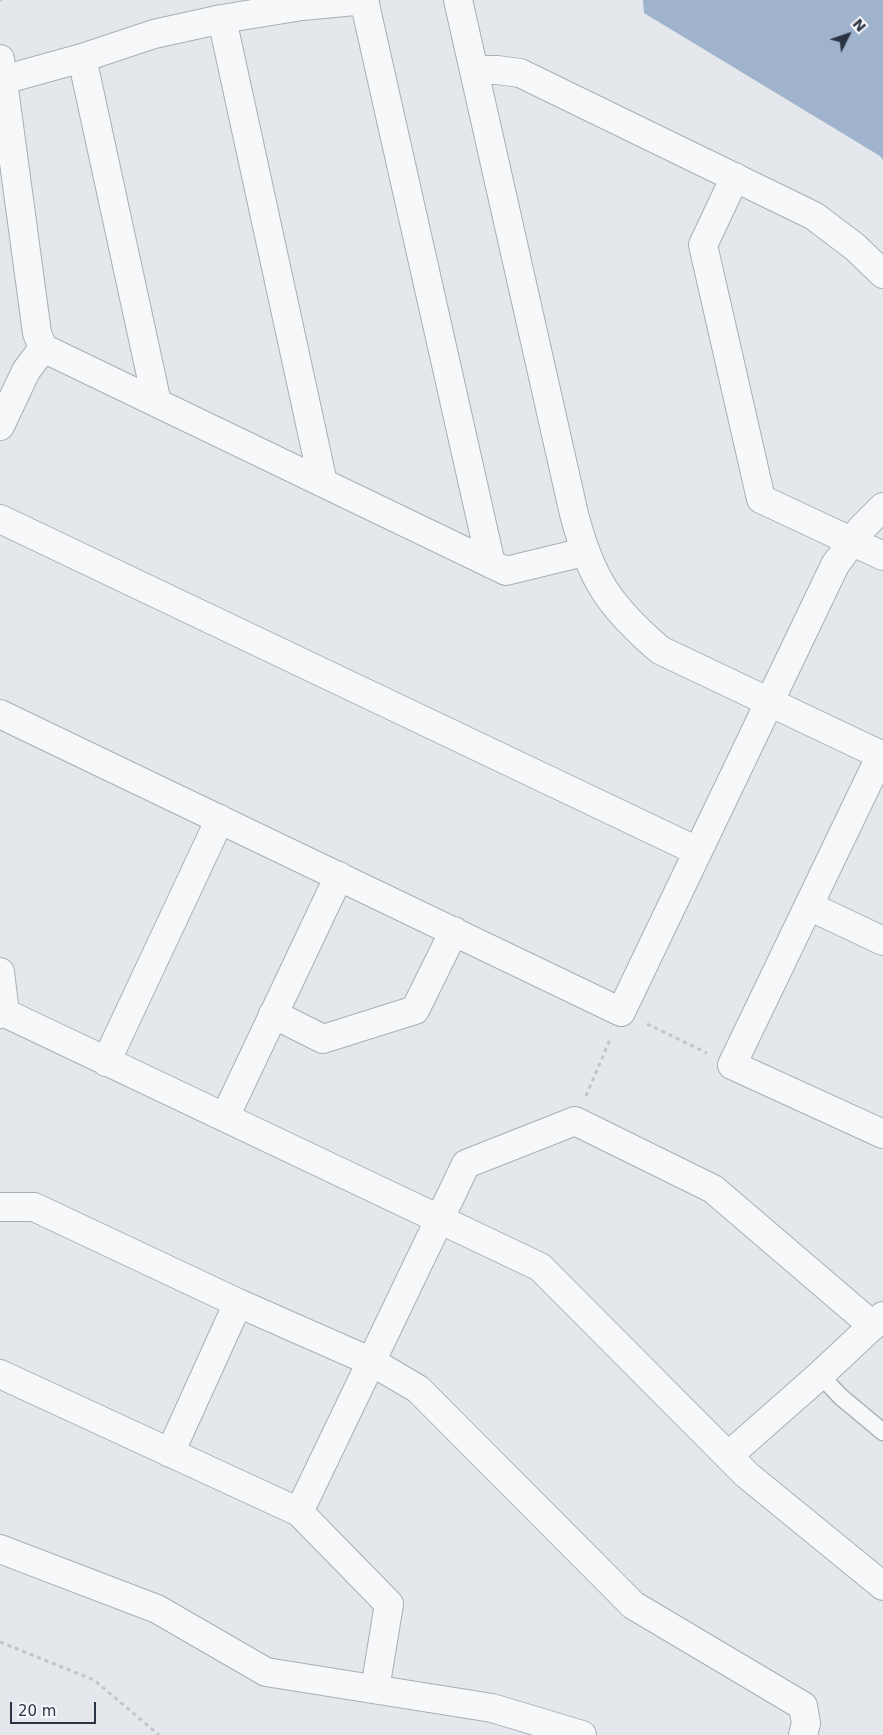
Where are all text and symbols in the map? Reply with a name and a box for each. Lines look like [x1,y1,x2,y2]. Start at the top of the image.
north arrow [823,10,873,60]
text: N [849,15,869,35]
scale bar [12,1692,99,1724]
text: 20 m [18,1702,56,1720]

